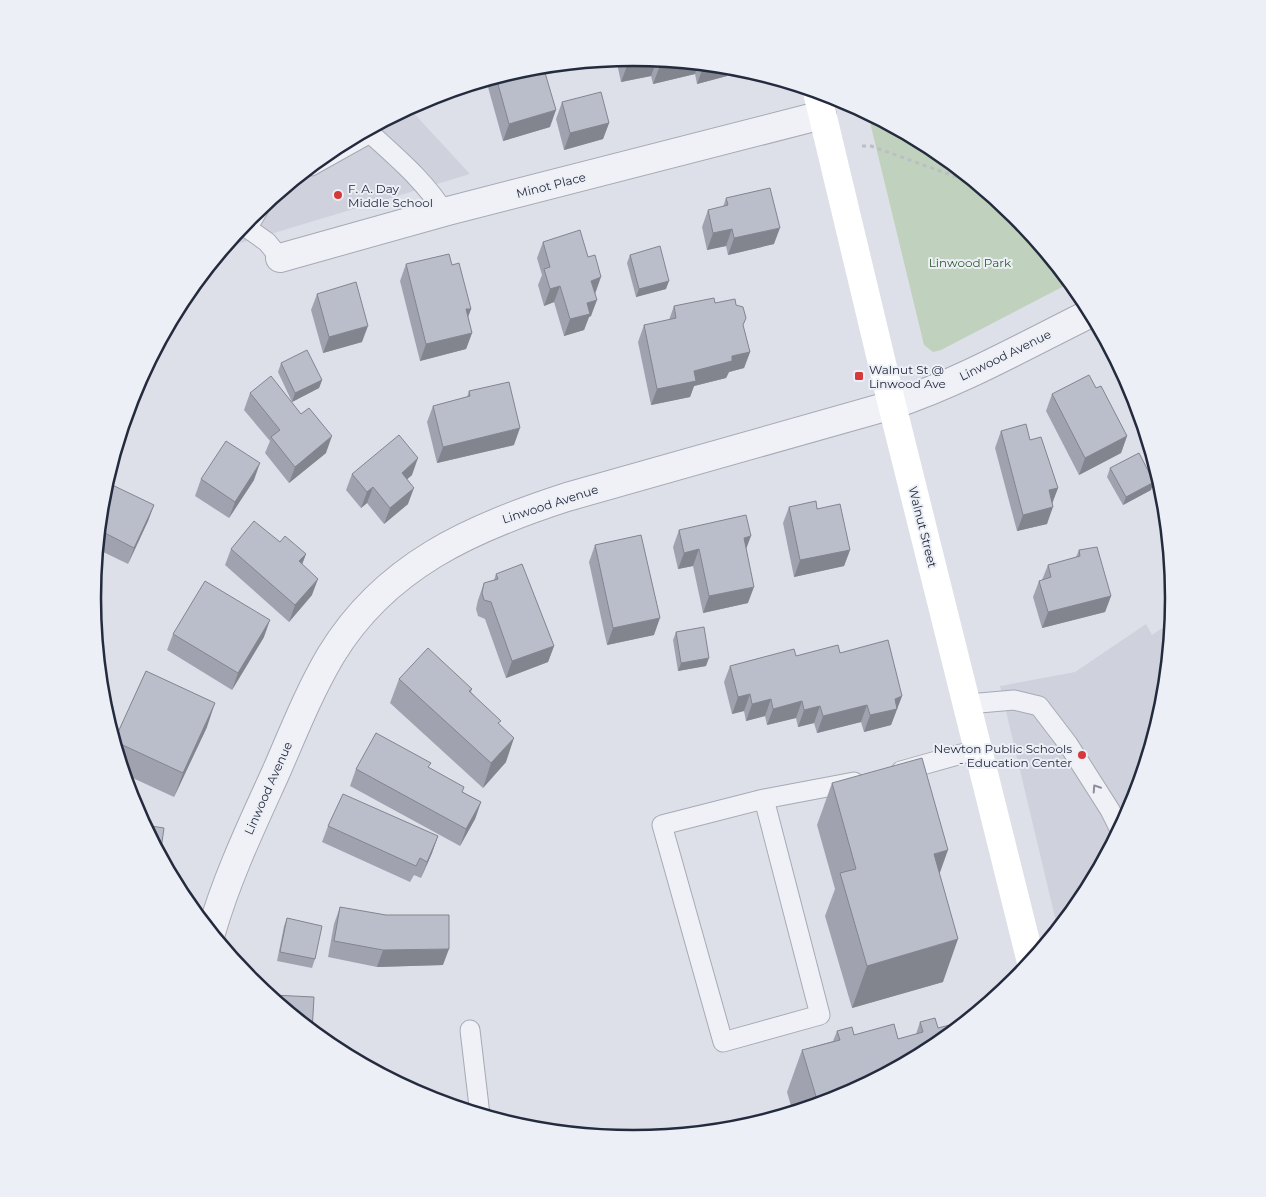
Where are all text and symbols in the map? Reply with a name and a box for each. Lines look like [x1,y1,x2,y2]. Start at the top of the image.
street label: Minot Place [515,169,587,201]
place label: F. A. Day Middle School [348,181,433,210]
marker: F. A. Day Middle School [332,189,344,201]
park label: Linwood Park [929,255,1012,270]
street label: Linwood Avenue [957,326,1053,384]
place label: Walnut St @ Linwood Ave [869,362,946,391]
marker: Walnut St @ Linwood Ave [853,370,865,382]
street label: Linwood Avenue [500,481,600,527]
street label: Walnut Street [906,485,940,569]
street label: Linwood Avenue [241,739,295,837]
place label: Newton Public Schools - Education Center [934,741,1072,770]
marker: Newton Public Schools - Education Center [1076,749,1088,761]
one-way arrow [1093,784,1102,793]

